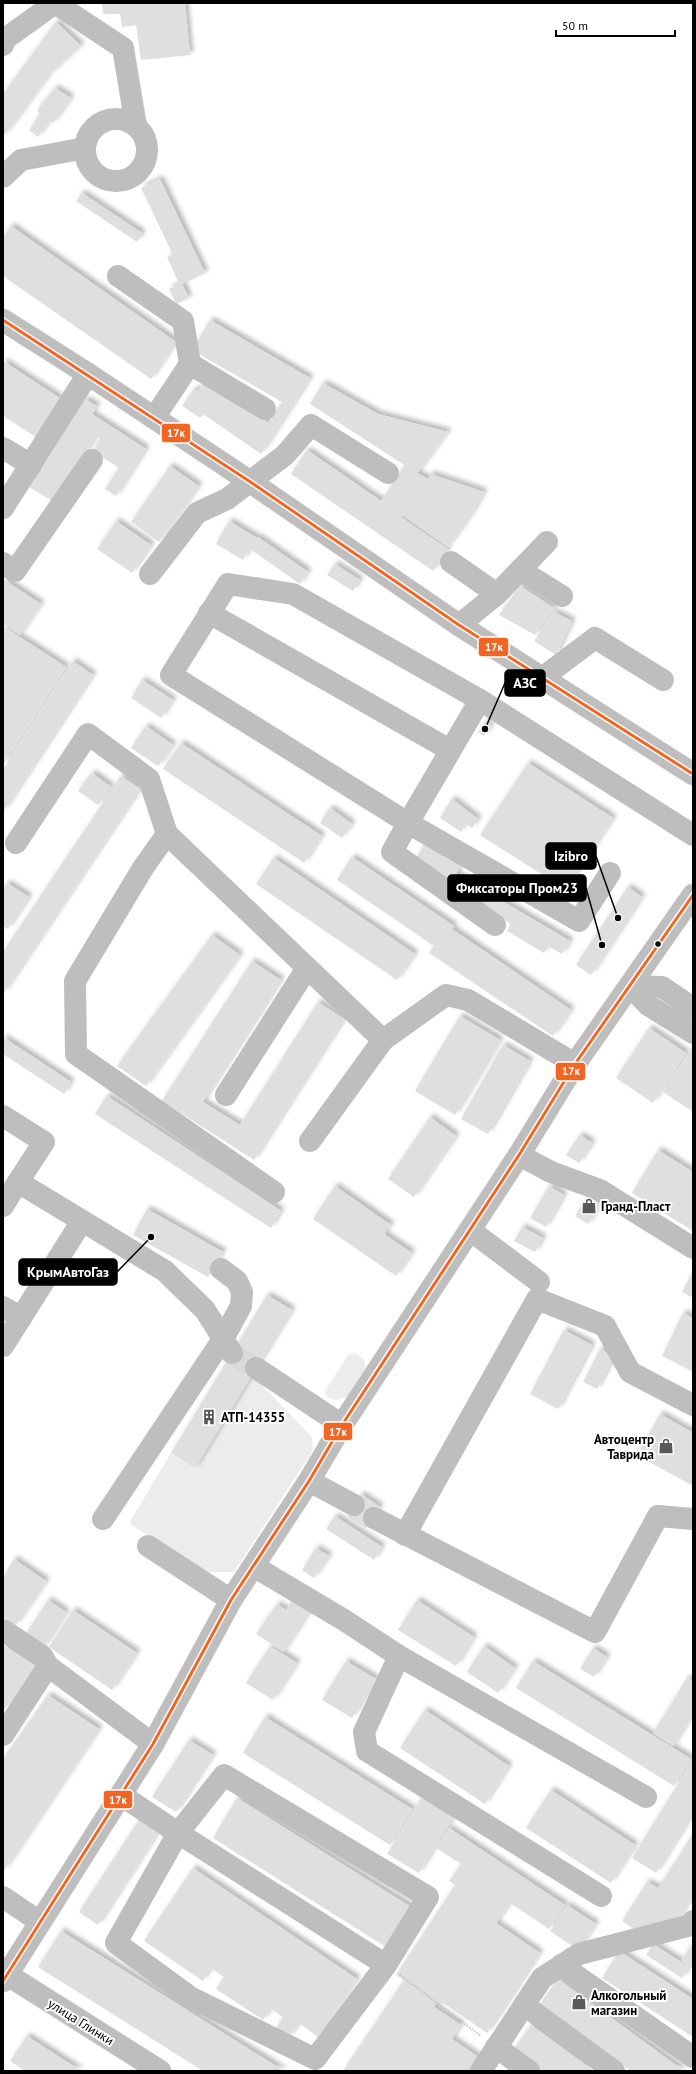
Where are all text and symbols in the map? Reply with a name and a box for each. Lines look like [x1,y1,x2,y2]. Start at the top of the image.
scale bar [556,12,675,38]
text: 50 m [562,18,588,33]
line badge: 17к [161,423,191,443]
text: 17к [167,426,186,440]
line badge: 17к [478,637,509,657]
text: 17к [485,640,504,654]
callout: АЗС [505,670,545,696]
text: АЗС [513,674,537,692]
callout: Izibro [546,843,596,869]
text: Izibro [554,847,589,865]
callout: Фиксаторы Пром23 [448,875,586,901]
text: Фиксаторы Пром23 [456,879,578,897]
unlabelled marker [653,939,663,949]
line badge: 17к [555,1062,586,1081]
text: 17к [562,1064,581,1078]
shop icon: Гранд-Пласт [580,1197,598,1215]
place label: Гранд-Пласт [601,1198,671,1215]
callout: КрымАвтоГаз [19,1259,117,1285]
text: КрымАвтоГаз [27,1263,109,1281]
building icon: АТП-14355 [200,1408,218,1426]
place label: АТП-14355 [221,1409,285,1426]
line badge: 17к [323,1422,353,1441]
text: 17к [329,1425,348,1439]
place label: Автоцентр Таврида [594,1431,654,1463]
shop icon: Автоцентр Таврида [657,1437,675,1455]
line badge: 17к [103,1790,133,1809]
text: 17к [109,1793,128,1807]
place label: Алкогольный магазин [591,1987,666,2019]
shop icon: Алкогольный магазин [570,1993,588,2011]
street label: улица Глинки [45,1995,117,2049]

